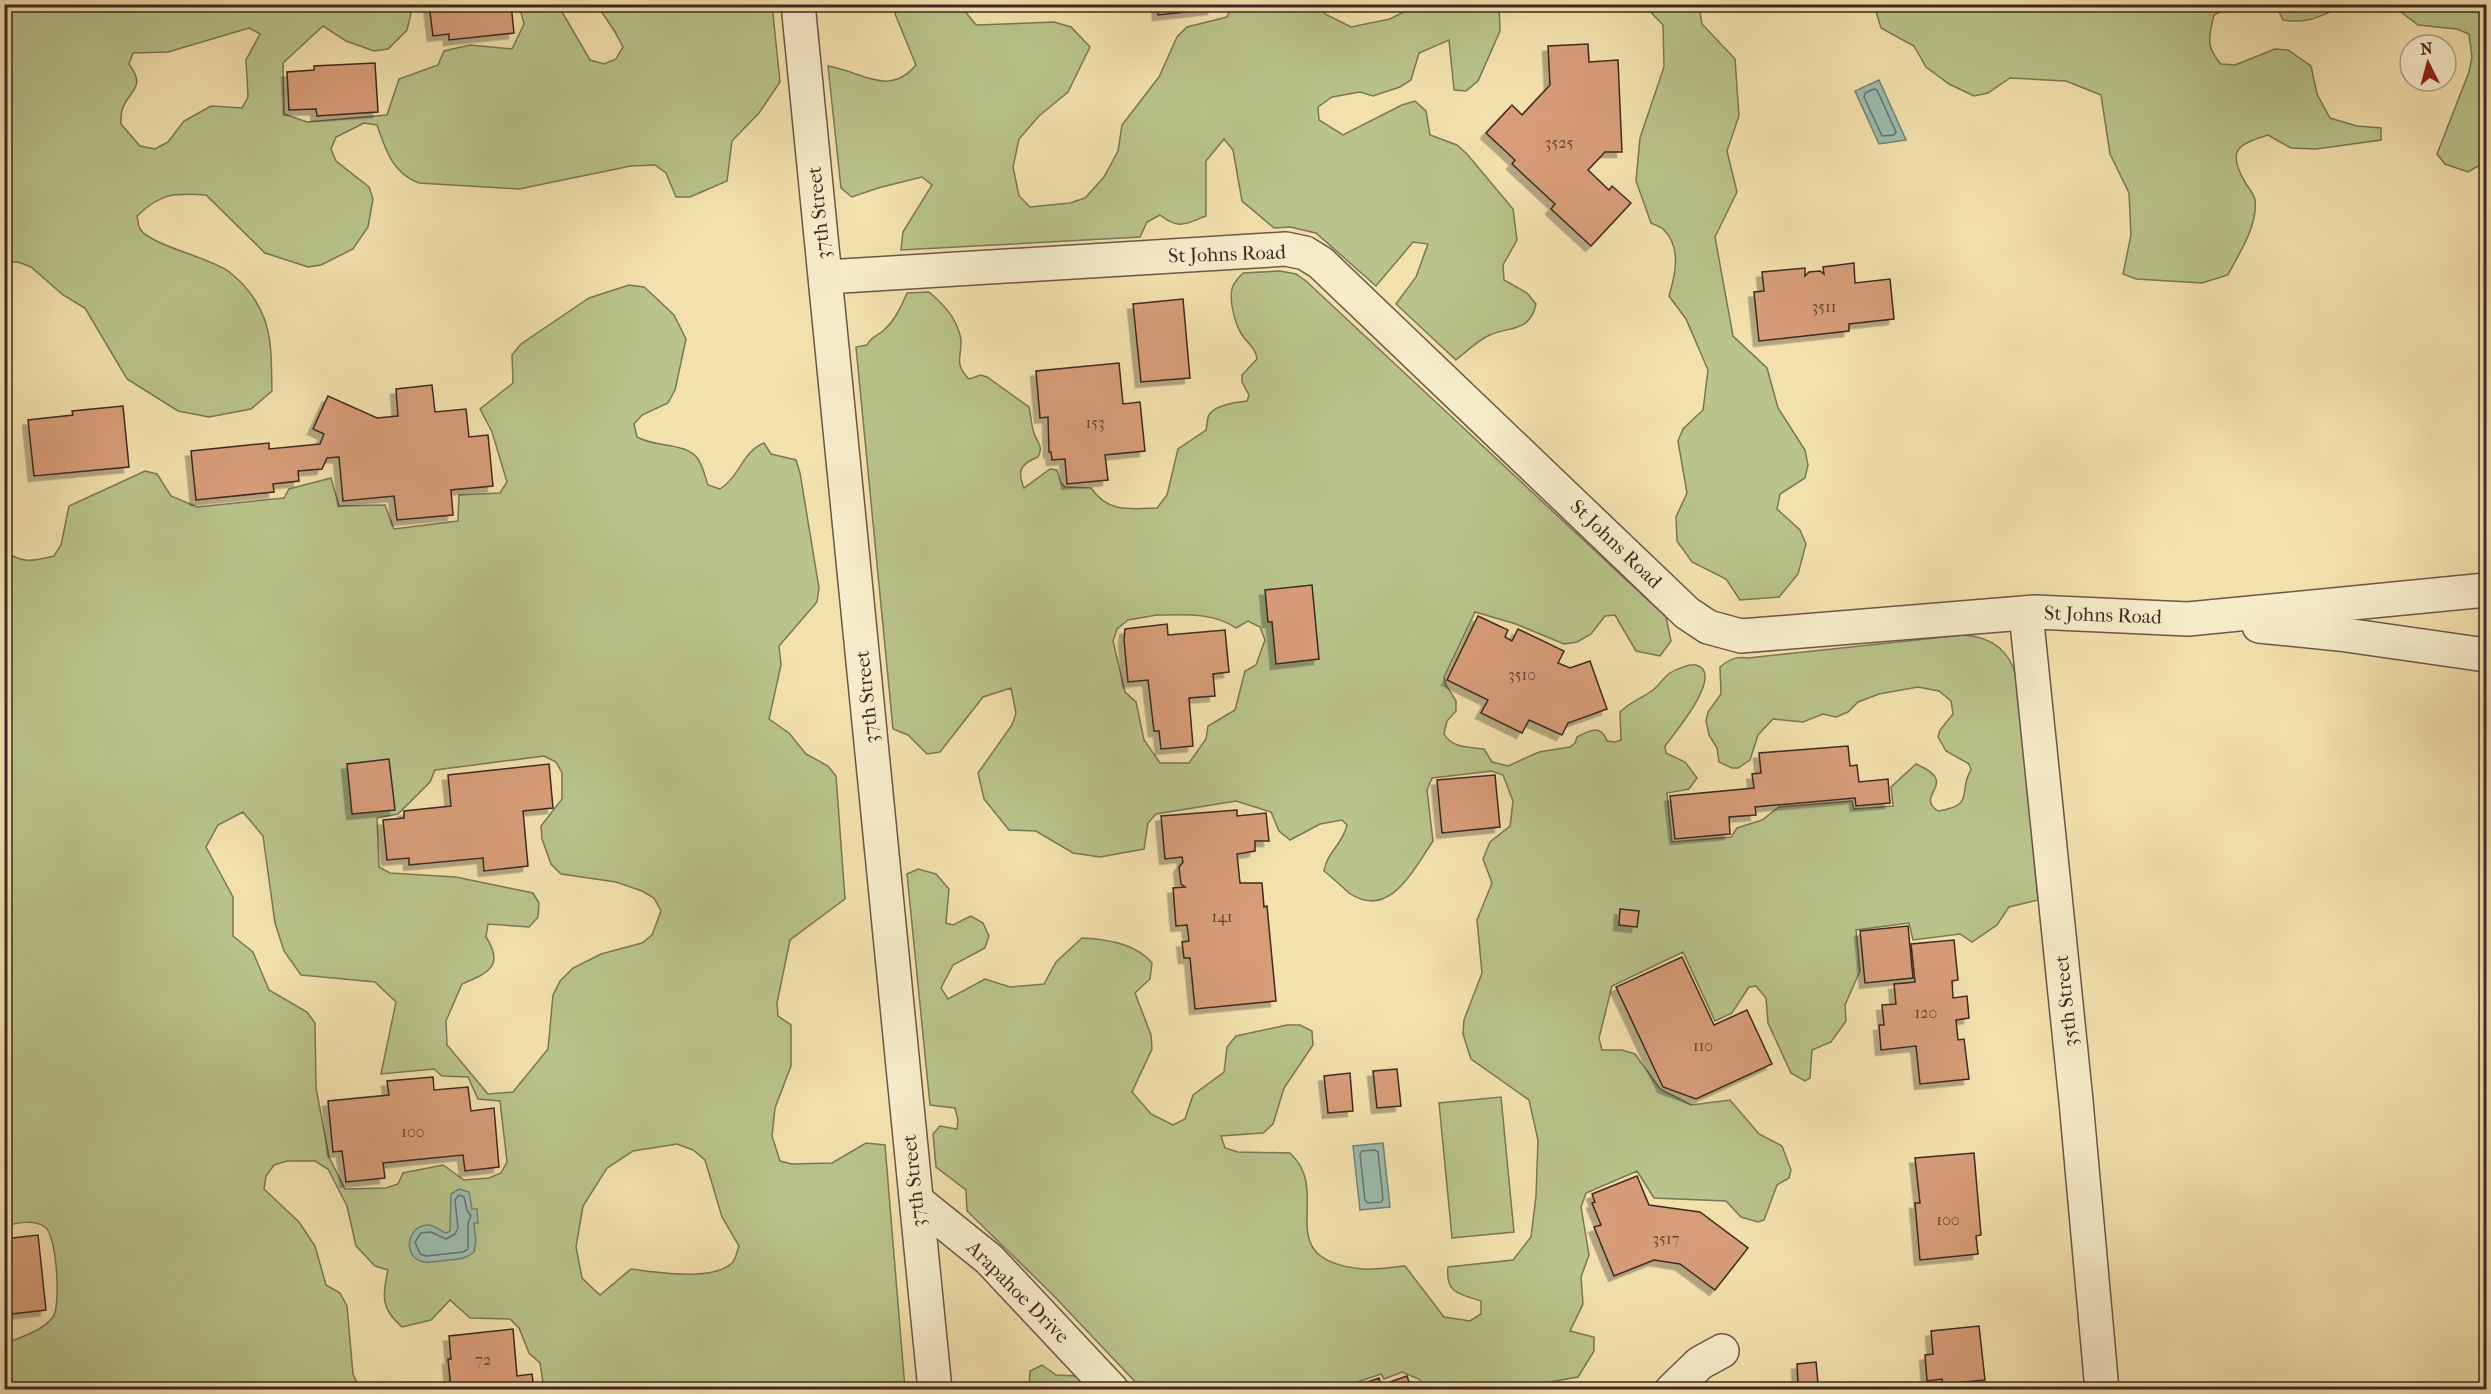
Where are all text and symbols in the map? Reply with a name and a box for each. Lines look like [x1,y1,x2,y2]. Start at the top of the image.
north arrow [2398,33,2458,93]
text: N [2419,38,2434,59]
house number: 3525 [1545,133,1573,152]
street label: 37th Street [803,165,835,261]
street label: St Johns Road [1168,240,1287,268]
house number: 3511 [1812,297,1836,316]
house number: 153 [1085,413,1105,432]
street label: St Johns Road [1566,495,1667,594]
street label: St Johns Road [2044,601,2163,629]
street label: 37th Street [851,649,883,745]
house number: 3510 [1508,665,1536,684]
house number: 141 [1212,907,1232,926]
street label: 35th Street [2050,954,2082,1048]
house number: 120 [1915,1003,1937,1022]
house number: 110 [1693,1036,1713,1055]
house number: 100 [401,1122,425,1141]
street label: 37th Street [898,1133,930,1229]
house number: 100 [1936,1210,1960,1229]
house number: 3517 [1653,1229,1680,1248]
street label: Arapahoe Drive [961,1235,1074,1348]
house number: 72 [475,1350,491,1369]

